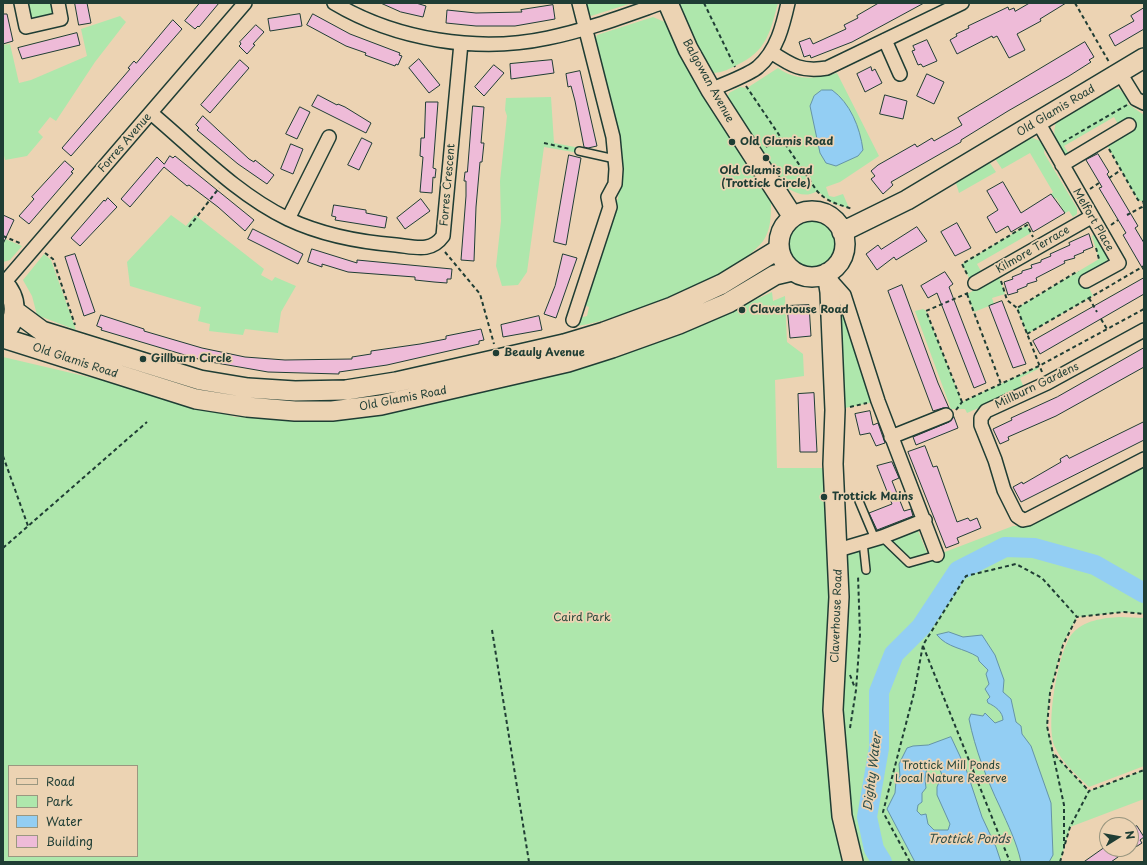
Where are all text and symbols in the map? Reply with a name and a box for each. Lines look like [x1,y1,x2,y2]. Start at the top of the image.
street label: Balgowan Avenue [680,37,736,125]
street label: Old Glamis Road [1014,82,1098,140]
street label: Forres Avenue [96,111,154,175]
place label: Old Glamis Road [740,135,833,149]
marker: Old Glamis Road [727,137,737,147]
street label: Forres Crescent [438,143,458,227]
marker: Old Glamis Road (Trottick Circle) [761,153,771,163]
place label: Old Glamis Road (Trottick Circle) [719,164,813,190]
street label: Melfort Place [1070,186,1116,254]
street label: Kilmore Terrace [994,224,1072,276]
place label: Claverhouse Road [750,303,849,317]
marker: Claverhouse Road [737,305,747,315]
street label: Old Glamis Road [31,341,119,381]
place label: Beauly Avenue [504,346,585,360]
marker: Beauly Avenue [491,348,501,358]
place label: Gillburn Circle [151,352,232,366]
marker: Gillburn Circle [138,354,148,364]
street label: Millburn Gardens [993,360,1081,412]
street label: Old Glamis Road [358,384,448,414]
place label: Trottick Mains [832,490,913,504]
marker: Trottick Mains [819,492,829,502]
street label: Claverhouse Road [829,569,845,663]
park label: Caird Park [553,611,611,625]
water label: Dighty Water [861,732,885,812]
park label: Trottick Mill Ponds Local Nature Reserve [895,759,1007,785]
legend [8,765,138,857]
text: Road [46,772,75,790]
text: Park [46,792,73,810]
text: Water [46,812,82,830]
north arrow [1099,817,1139,857]
text: N [1121,829,1139,841]
text: Building [46,832,93,850]
water label: Trottick Ponds [928,833,1010,847]

